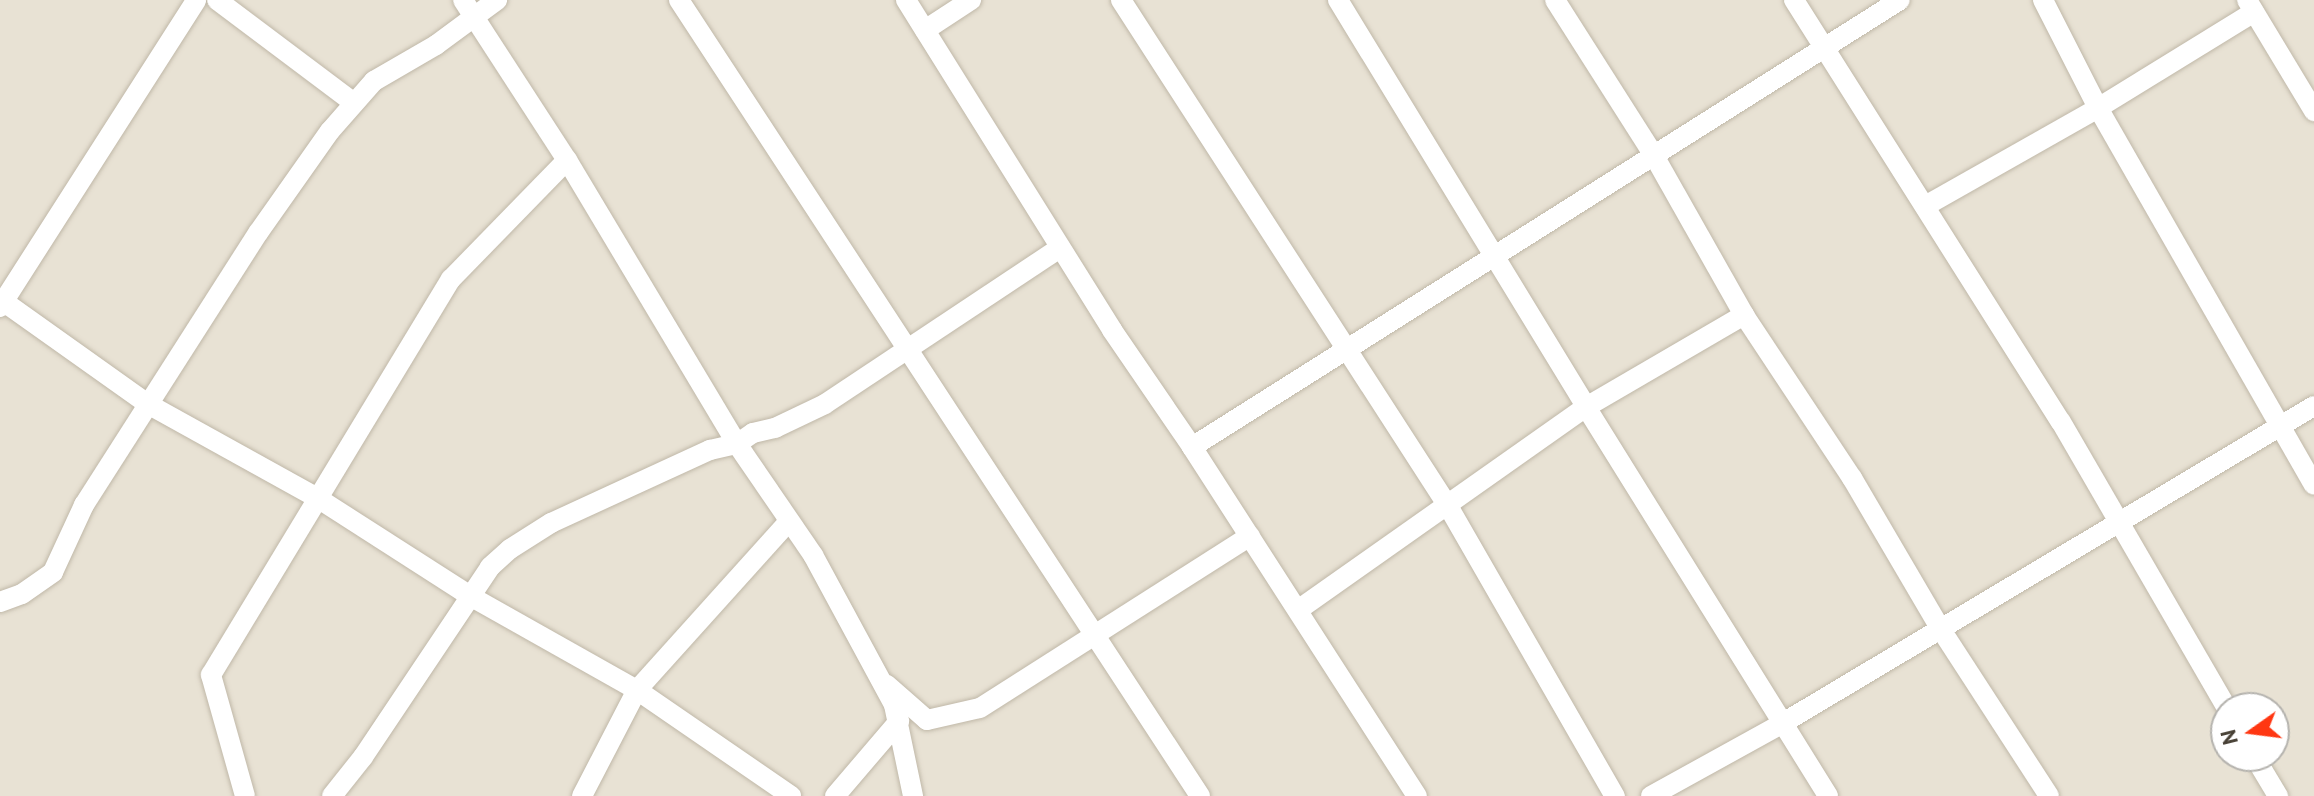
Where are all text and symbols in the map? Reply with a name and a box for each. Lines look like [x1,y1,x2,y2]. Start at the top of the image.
north arrow [2210,692,2290,772]
text: N [2213,727,2244,748]

